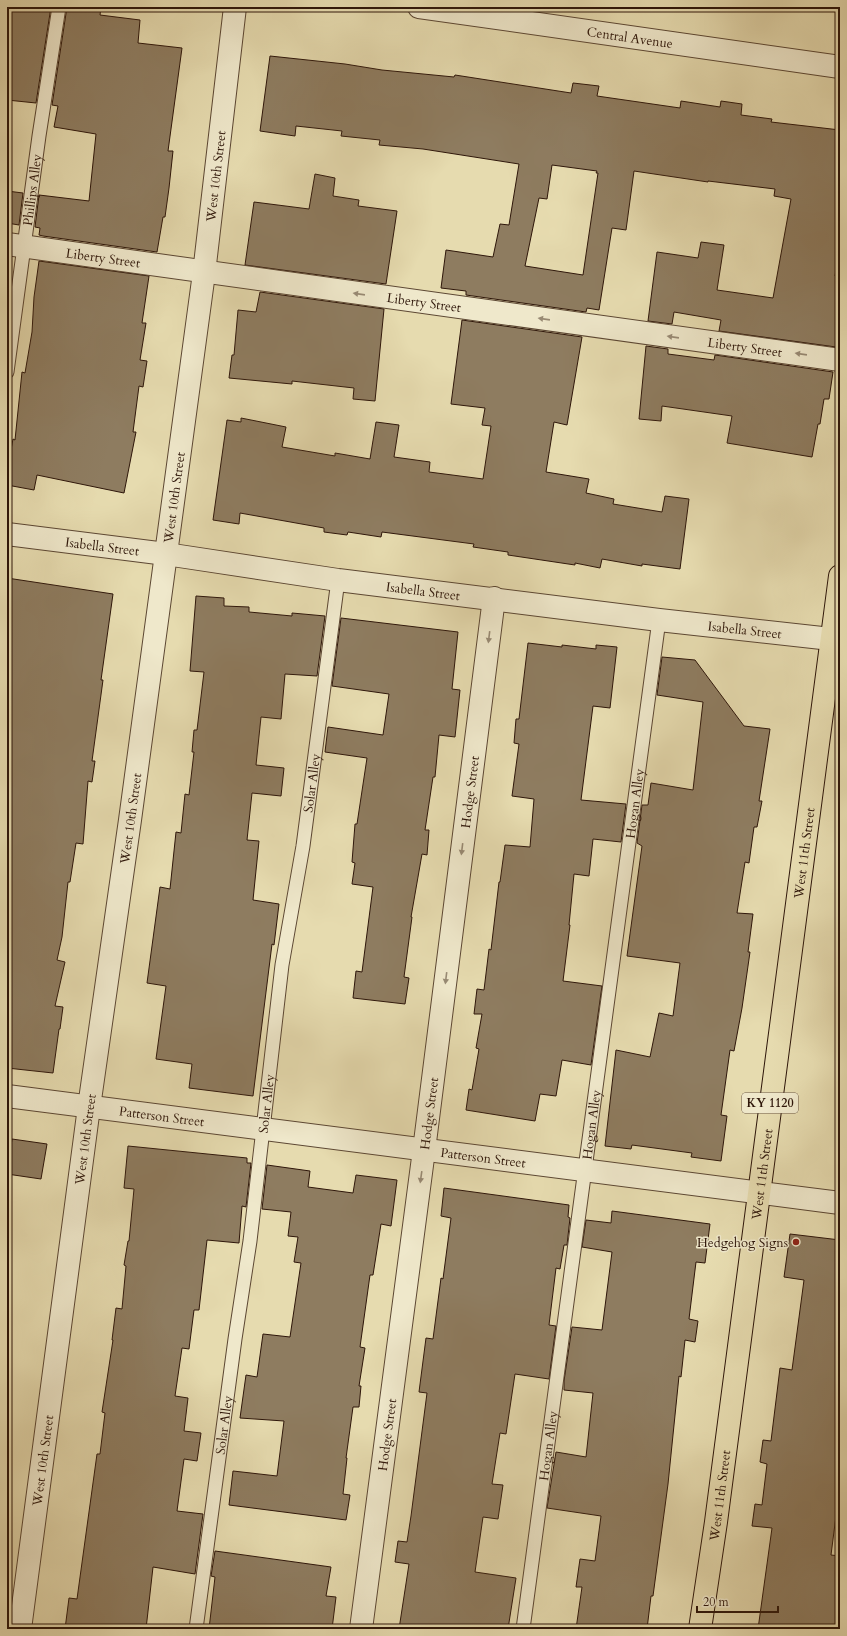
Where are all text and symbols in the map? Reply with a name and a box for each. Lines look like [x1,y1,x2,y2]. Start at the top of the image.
street label: Central Avenue [586,23,674,53]
street label: West 10th Street [202,130,231,224]
street label: Phillips Alley [19,153,46,227]
street label: Liberty Street [65,244,141,272]
street label: Liberty Street [385,289,462,317]
one-way arrow [353,291,366,297]
one-way arrow [538,316,550,322]
one-way arrow [666,334,679,340]
street label: Liberty Street [706,334,783,362]
one-way arrow [795,351,807,357]
street label: West 10th Street [159,451,190,545]
street label: Isabella Street [64,533,140,561]
street label: Isabella Street [385,578,461,605]
street label: Isabella Street [707,617,783,644]
one-way arrow [486,631,492,643]
street label: Solar Alley [299,752,325,814]
street label: Hodge Street [457,755,484,829]
street label: Hogan Alley [622,767,649,840]
street label: West 10th Street [116,772,146,866]
street label: West 11th Street [790,806,820,901]
one-way arrow [459,843,465,855]
one-way arrow [443,972,449,984]
street label: Solar Alley [255,1073,279,1134]
street label: Hodge Street [416,1076,443,1151]
street label: Hogan Alley [578,1088,606,1161]
street label: West 10th Street [71,1093,101,1187]
road number: KY 1120 [742,1093,798,1113]
street label: Patterson Street [118,1102,205,1131]
street label: West 11th Street [748,1128,777,1222]
street label: Patterson Street [439,1144,527,1173]
one-way arrow [418,1171,424,1183]
place label: Hedgehog Signs [697,1234,788,1252]
marker: Hedgehog Signs [791,1237,801,1247]
street label: Solar Alley [212,1394,237,1456]
street label: Hodge Street [374,1398,401,1472]
street label: Hogan Alley [535,1410,562,1482]
street label: West 10th Street [28,1414,58,1508]
street label: West 11th Street [705,1449,735,1543]
scale bar [697,1588,778,1614]
text: 20 m [703,1594,730,1610]

